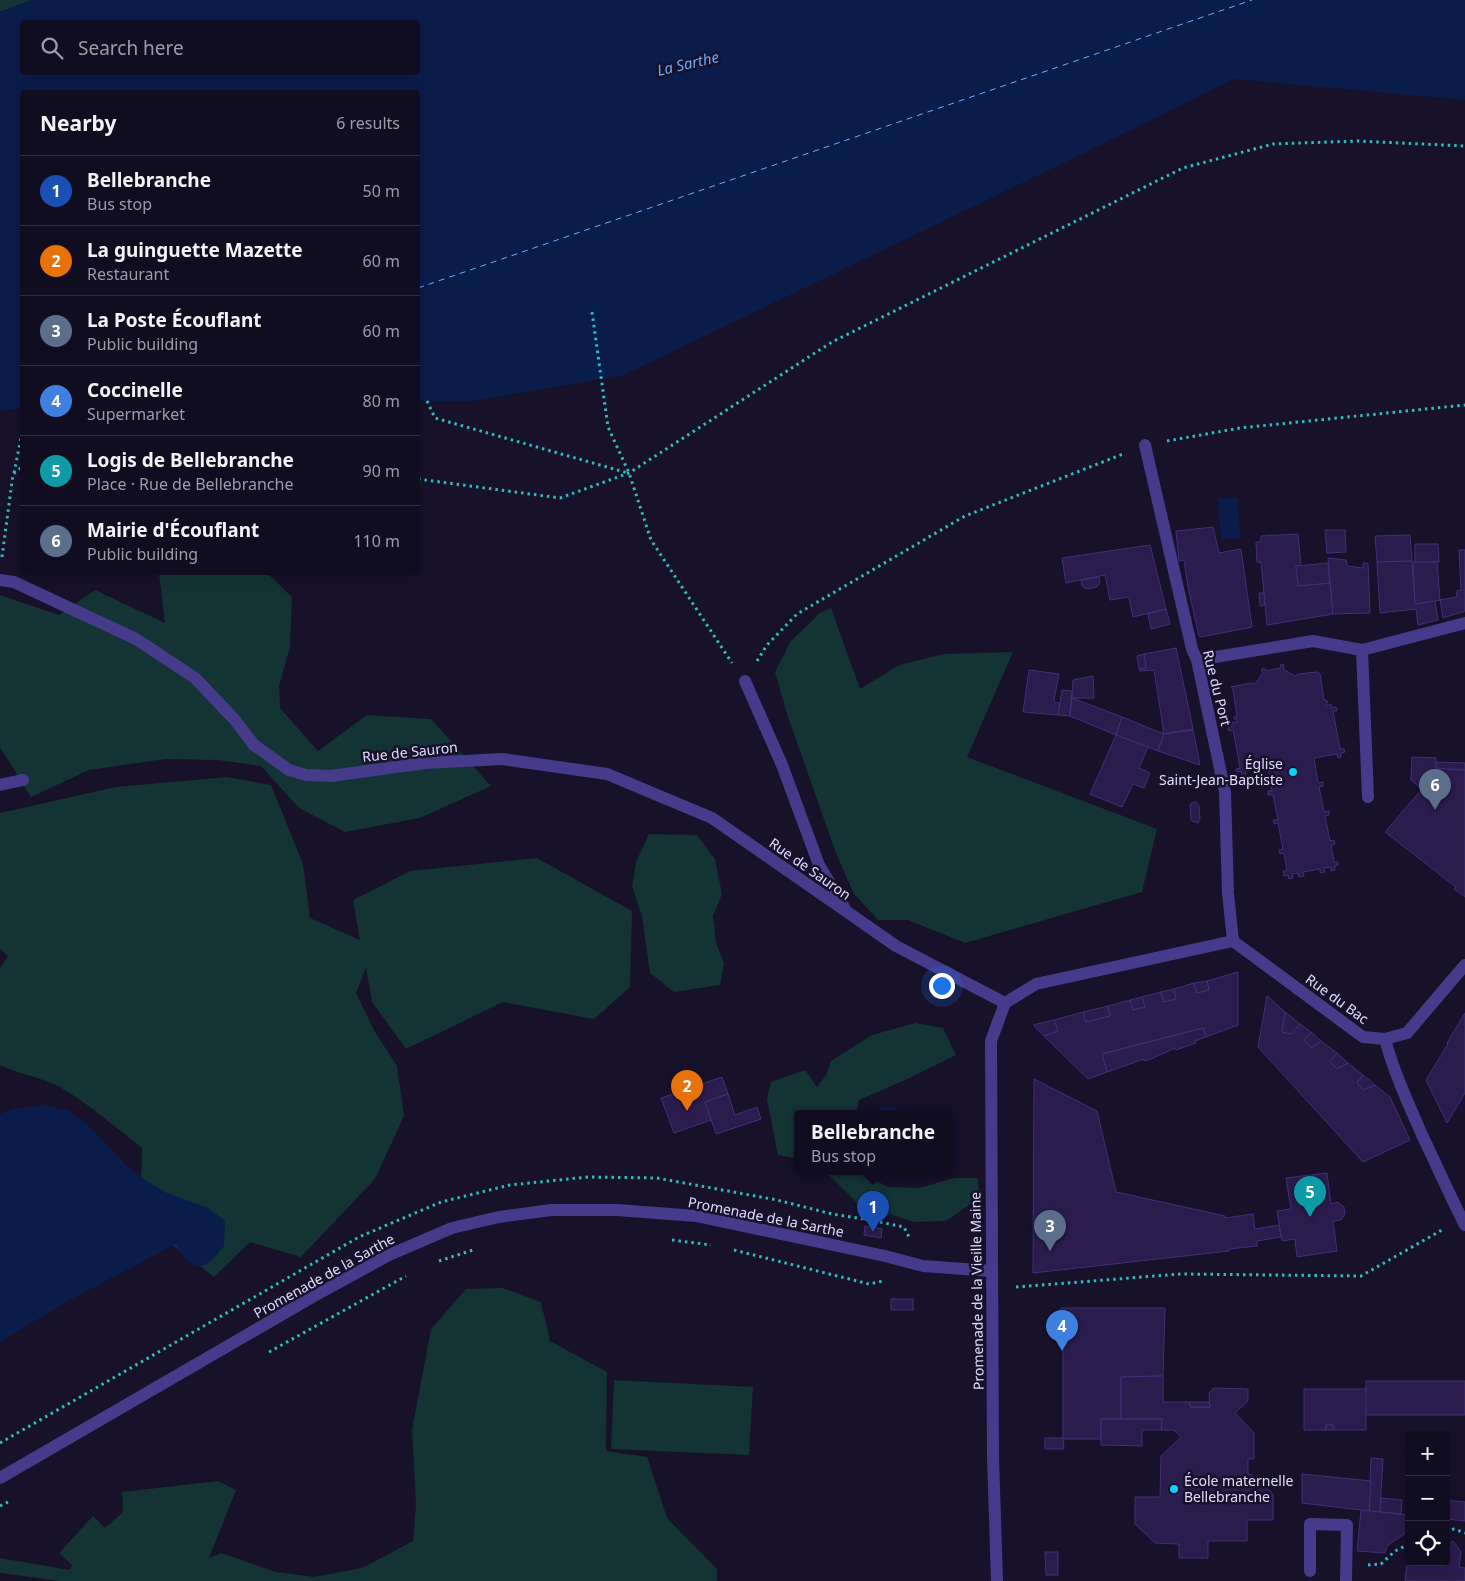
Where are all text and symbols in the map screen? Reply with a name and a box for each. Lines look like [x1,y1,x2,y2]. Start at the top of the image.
search box [20,20,420,75]
icon: search [38,34,66,62]
text: Search here [78,35,184,61]
water label: La Sarthe [655,46,721,80]
text: Nearby [40,109,116,137]
text: 6 results [336,112,400,134]
text: Bellebranche [87,167,211,193]
text: 1 [51,180,61,202]
text: 50 m [363,180,400,202]
text: Bus stop [87,193,152,215]
text: La guinguette Mazette [87,237,303,263]
text: 2 [51,250,61,272]
text: 60 m [363,250,400,272]
text: Restaurant [87,263,169,285]
text: La Poste Écouflant [87,307,261,333]
text: 3 [51,320,61,342]
text: 60 m [363,320,400,342]
text: Public building [87,333,198,355]
text: Coccinelle [87,377,183,403]
text: 4 [51,390,61,412]
text: 80 m [363,390,400,412]
text: Supermarket [87,403,185,425]
text: Logis de Bellebranche [87,447,294,473]
text: 5 [51,460,61,482]
text: 90 m [363,460,400,482]
text: Place · Rue de Bellebranche [87,473,293,495]
text: Mairie d'Écouflant [87,517,259,543]
text: 6 [51,530,61,552]
text: 110 m [353,530,400,552]
text: Public building [87,543,198,565]
street label: Rue du Port [1199,648,1236,728]
street label: Rue de Sauron [361,737,459,766]
place label: Église Saint-Jean-Baptiste [1159,754,1283,789]
marker: Église Saint-Jean-Baptiste [1287,766,1299,778]
pin: 6 [1419,769,1451,810]
street label: Rue de Sauron [766,833,855,904]
street label: Rue du Bac [1302,969,1373,1028]
your location [929,973,955,999]
pin: 2 [671,1070,703,1111]
popup [794,1110,952,1175]
text: Bellebranche [811,1119,935,1145]
text: Bus stop [811,1145,876,1167]
pin: 5 [1294,1176,1326,1217]
pin: 1 [857,1191,889,1232]
street label: Promenade de la Sarthe [687,1192,846,1241]
street label: Promenade de la Vieille Maine [965,1192,988,1390]
pin: 3 [1034,1210,1066,1251]
street label: Promenade de la Sarthe [250,1229,398,1322]
pin: 4 [1046,1310,1078,1351]
map controls [1405,1431,1450,1566]
button: + [1405,1431,1450,1476]
place label: École maternelle Bellebranche [1184,1471,1294,1506]
button: − [1405,1476,1450,1521]
marker: École maternelle Bellebranche [1168,1483,1180,1495]
button: locate [1405,1521,1450,1566]

